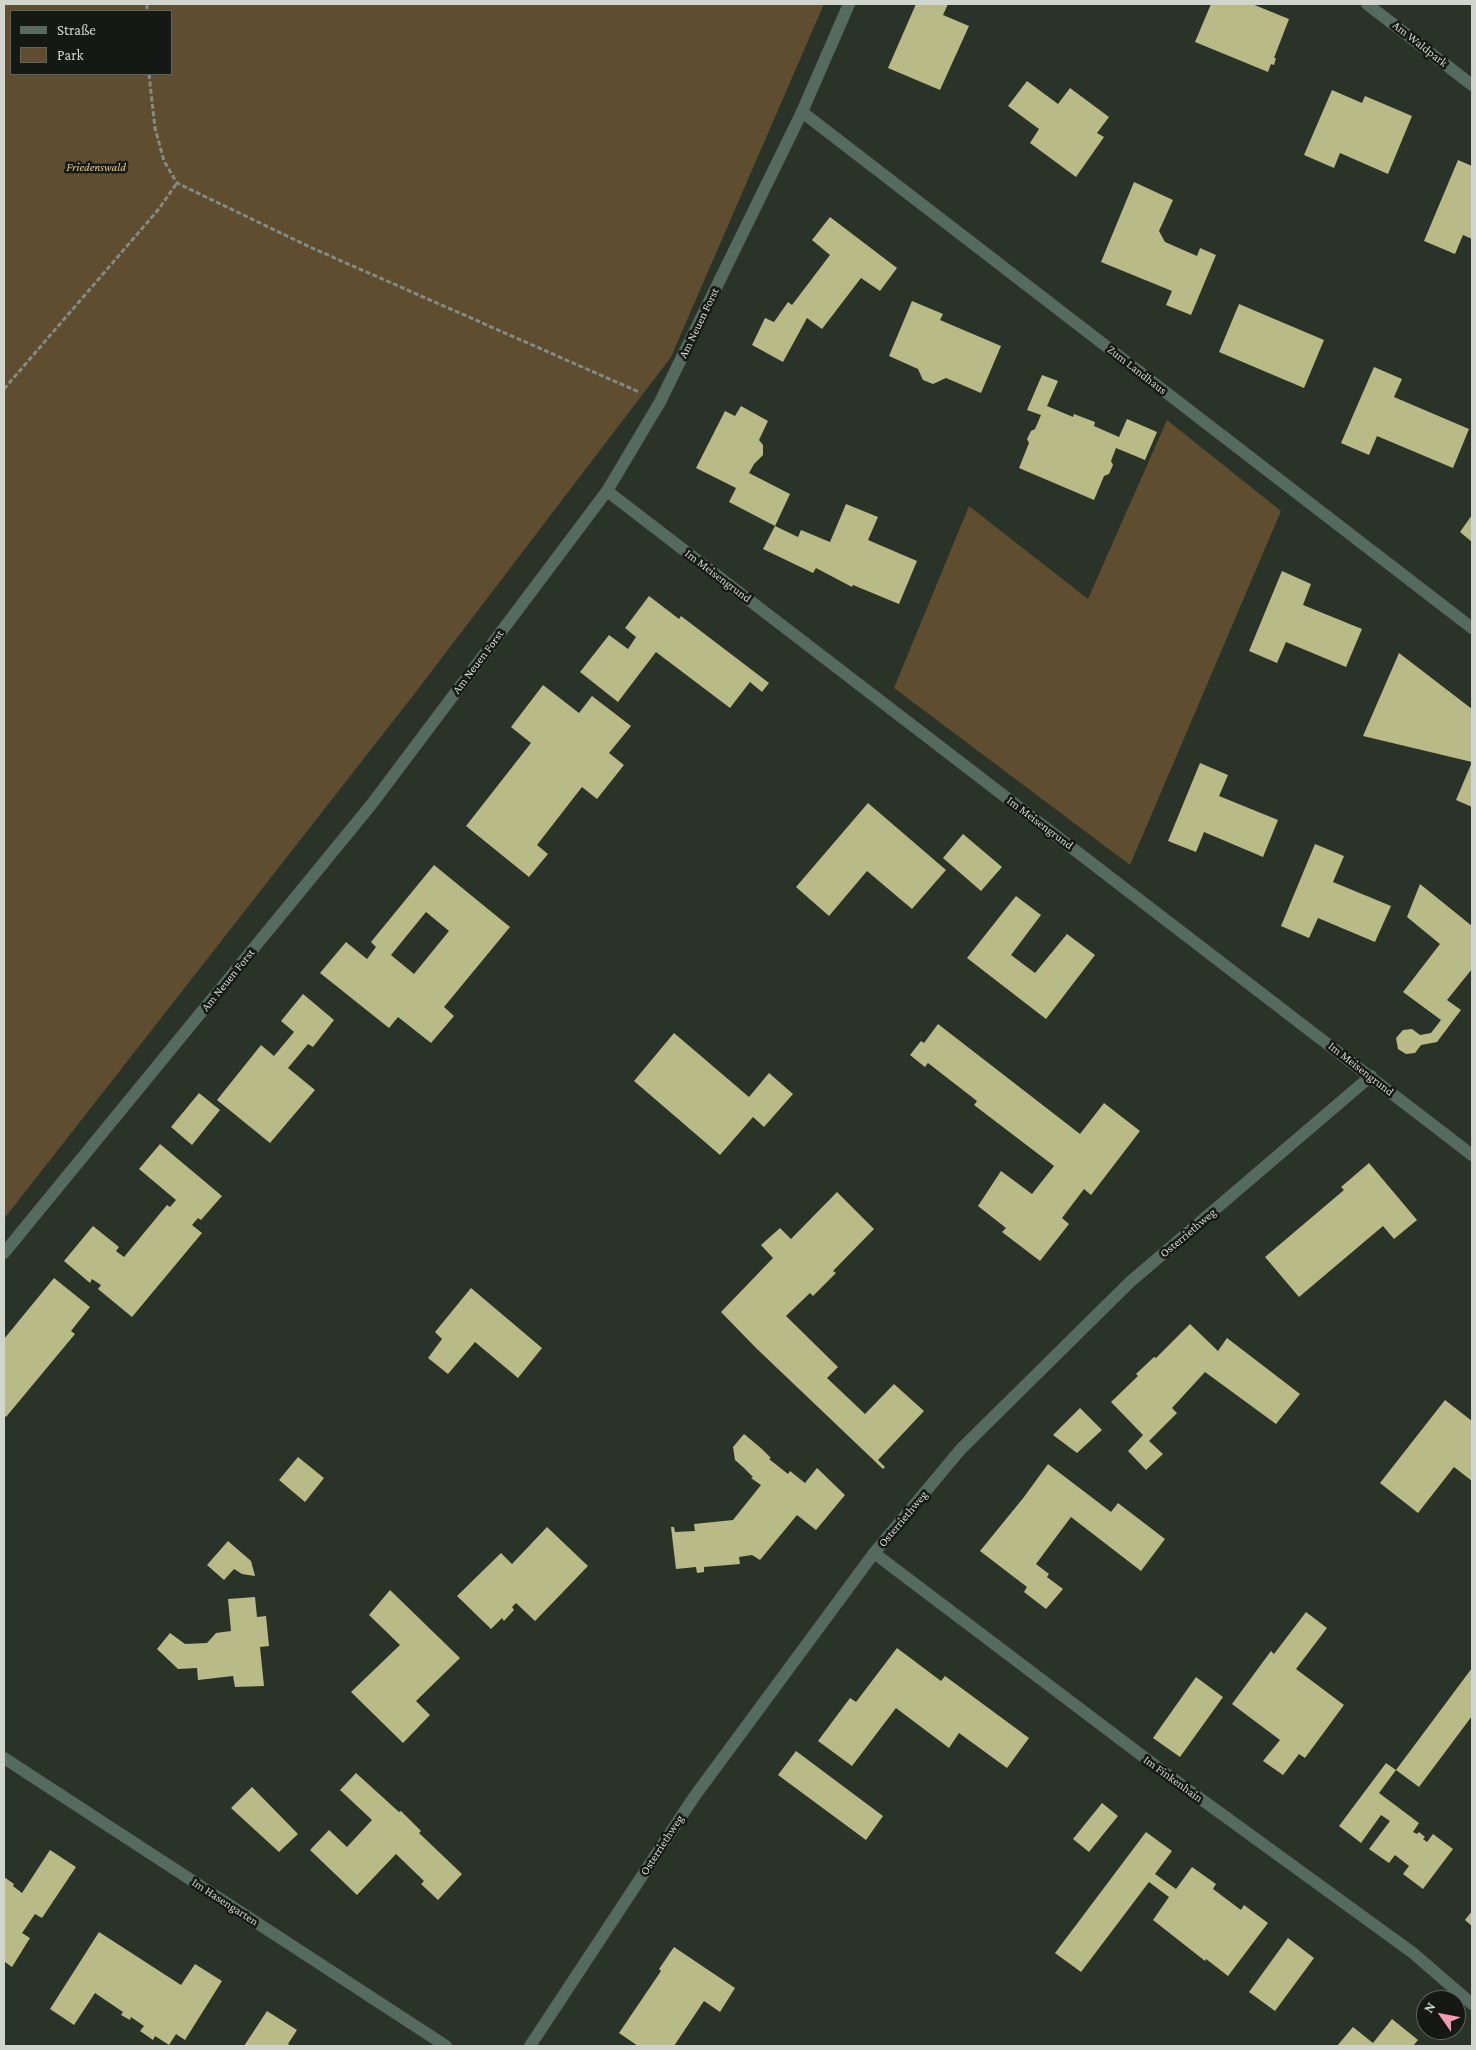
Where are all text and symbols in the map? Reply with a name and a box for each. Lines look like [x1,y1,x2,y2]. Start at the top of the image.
legend [10,10,172,75]
street label: Am Waldpark [1390,18,1450,70]
text: Straße [57,22,96,38]
text: Park [57,47,84,63]
park label: Friedenswald [66,160,126,174]
street label: Am Neuen Forst [676,285,722,361]
street label: Zum Landhaus [1104,342,1170,398]
street label: Im Meisengrund [682,546,754,606]
street label: Am Neuen Forst [449,627,507,697]
street label: Im Meisengrund [1004,793,1076,853]
street label: Am Neuen Forst [198,946,258,1014]
street label: Im Meisengrund [1325,1039,1397,1099]
street label: Osterriethweg [1157,1205,1219,1261]
street label: Osterriethweg [875,1488,931,1550]
street label: Im Finkenhain [1140,1753,1206,1805]
street label: Osterriethweg [637,1812,687,1878]
street label: Im Hasengarten [189,1875,261,1929]
north arrow [1416,1990,1466,2040]
text: N [1420,1999,1439,2016]

